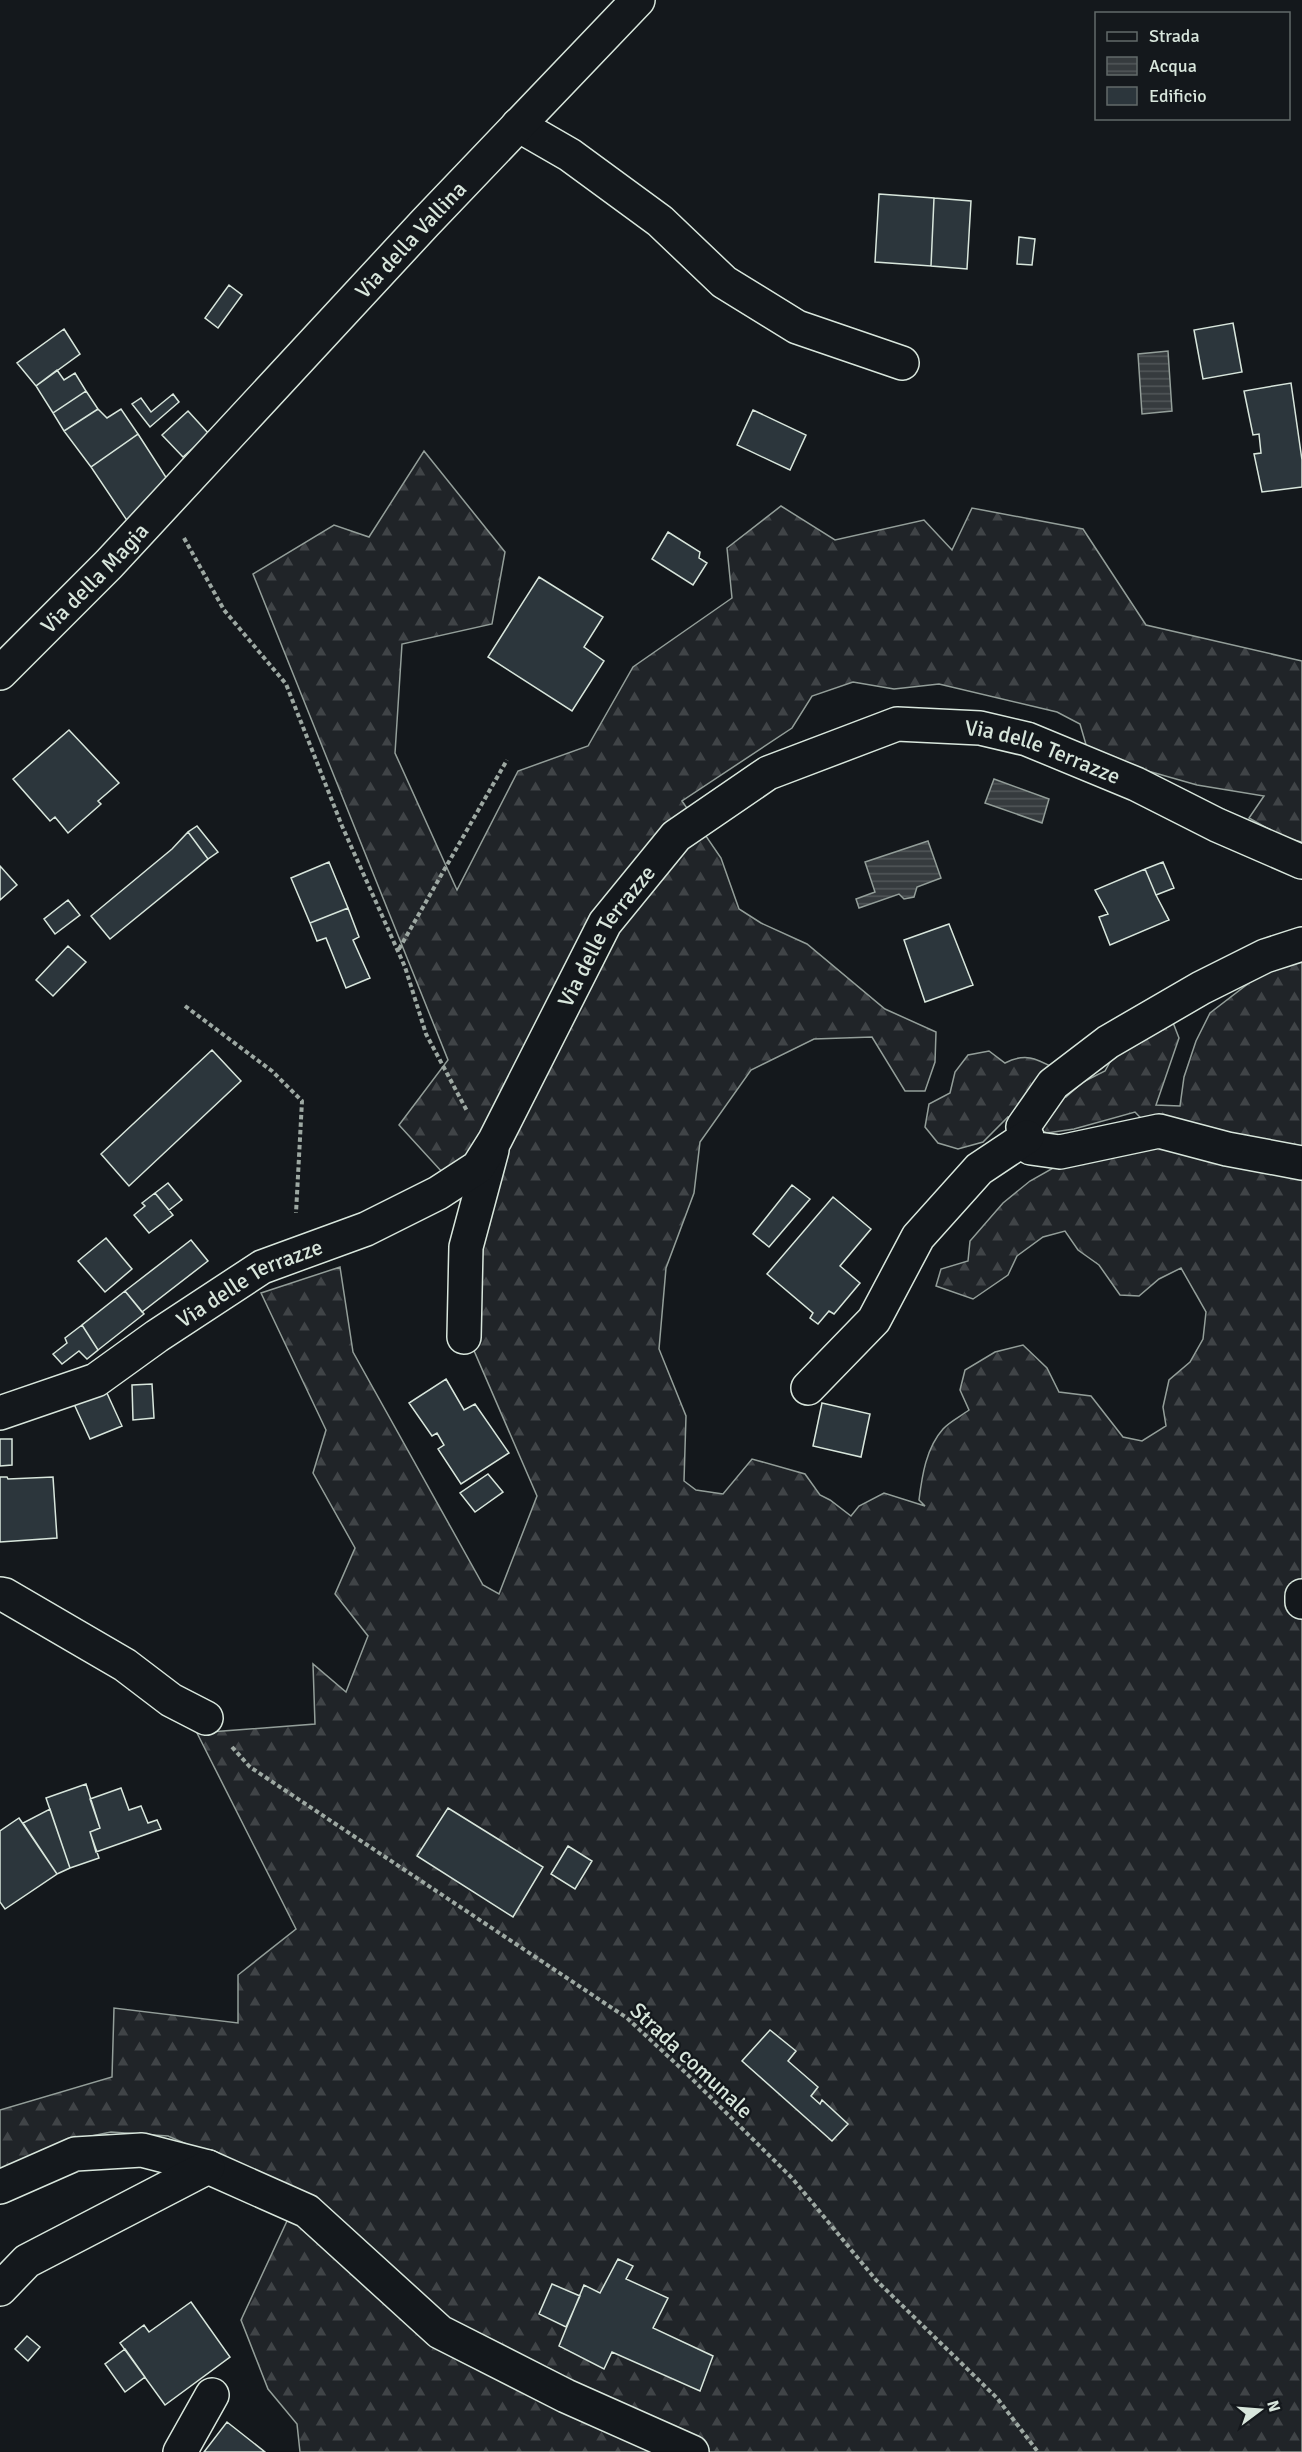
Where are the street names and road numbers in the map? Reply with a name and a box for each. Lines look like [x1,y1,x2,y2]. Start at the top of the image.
street label: Via della Vallina [349,175,472,304]
street label: Via della Magia [35,517,154,639]
street label: Via delle Terrazze [964,714,1124,790]
street label: Via delle Terrazze [552,860,661,1011]
street label: Via delle Terrazze [171,1233,326,1334]
street label: Strada comunale [625,1997,759,2124]

